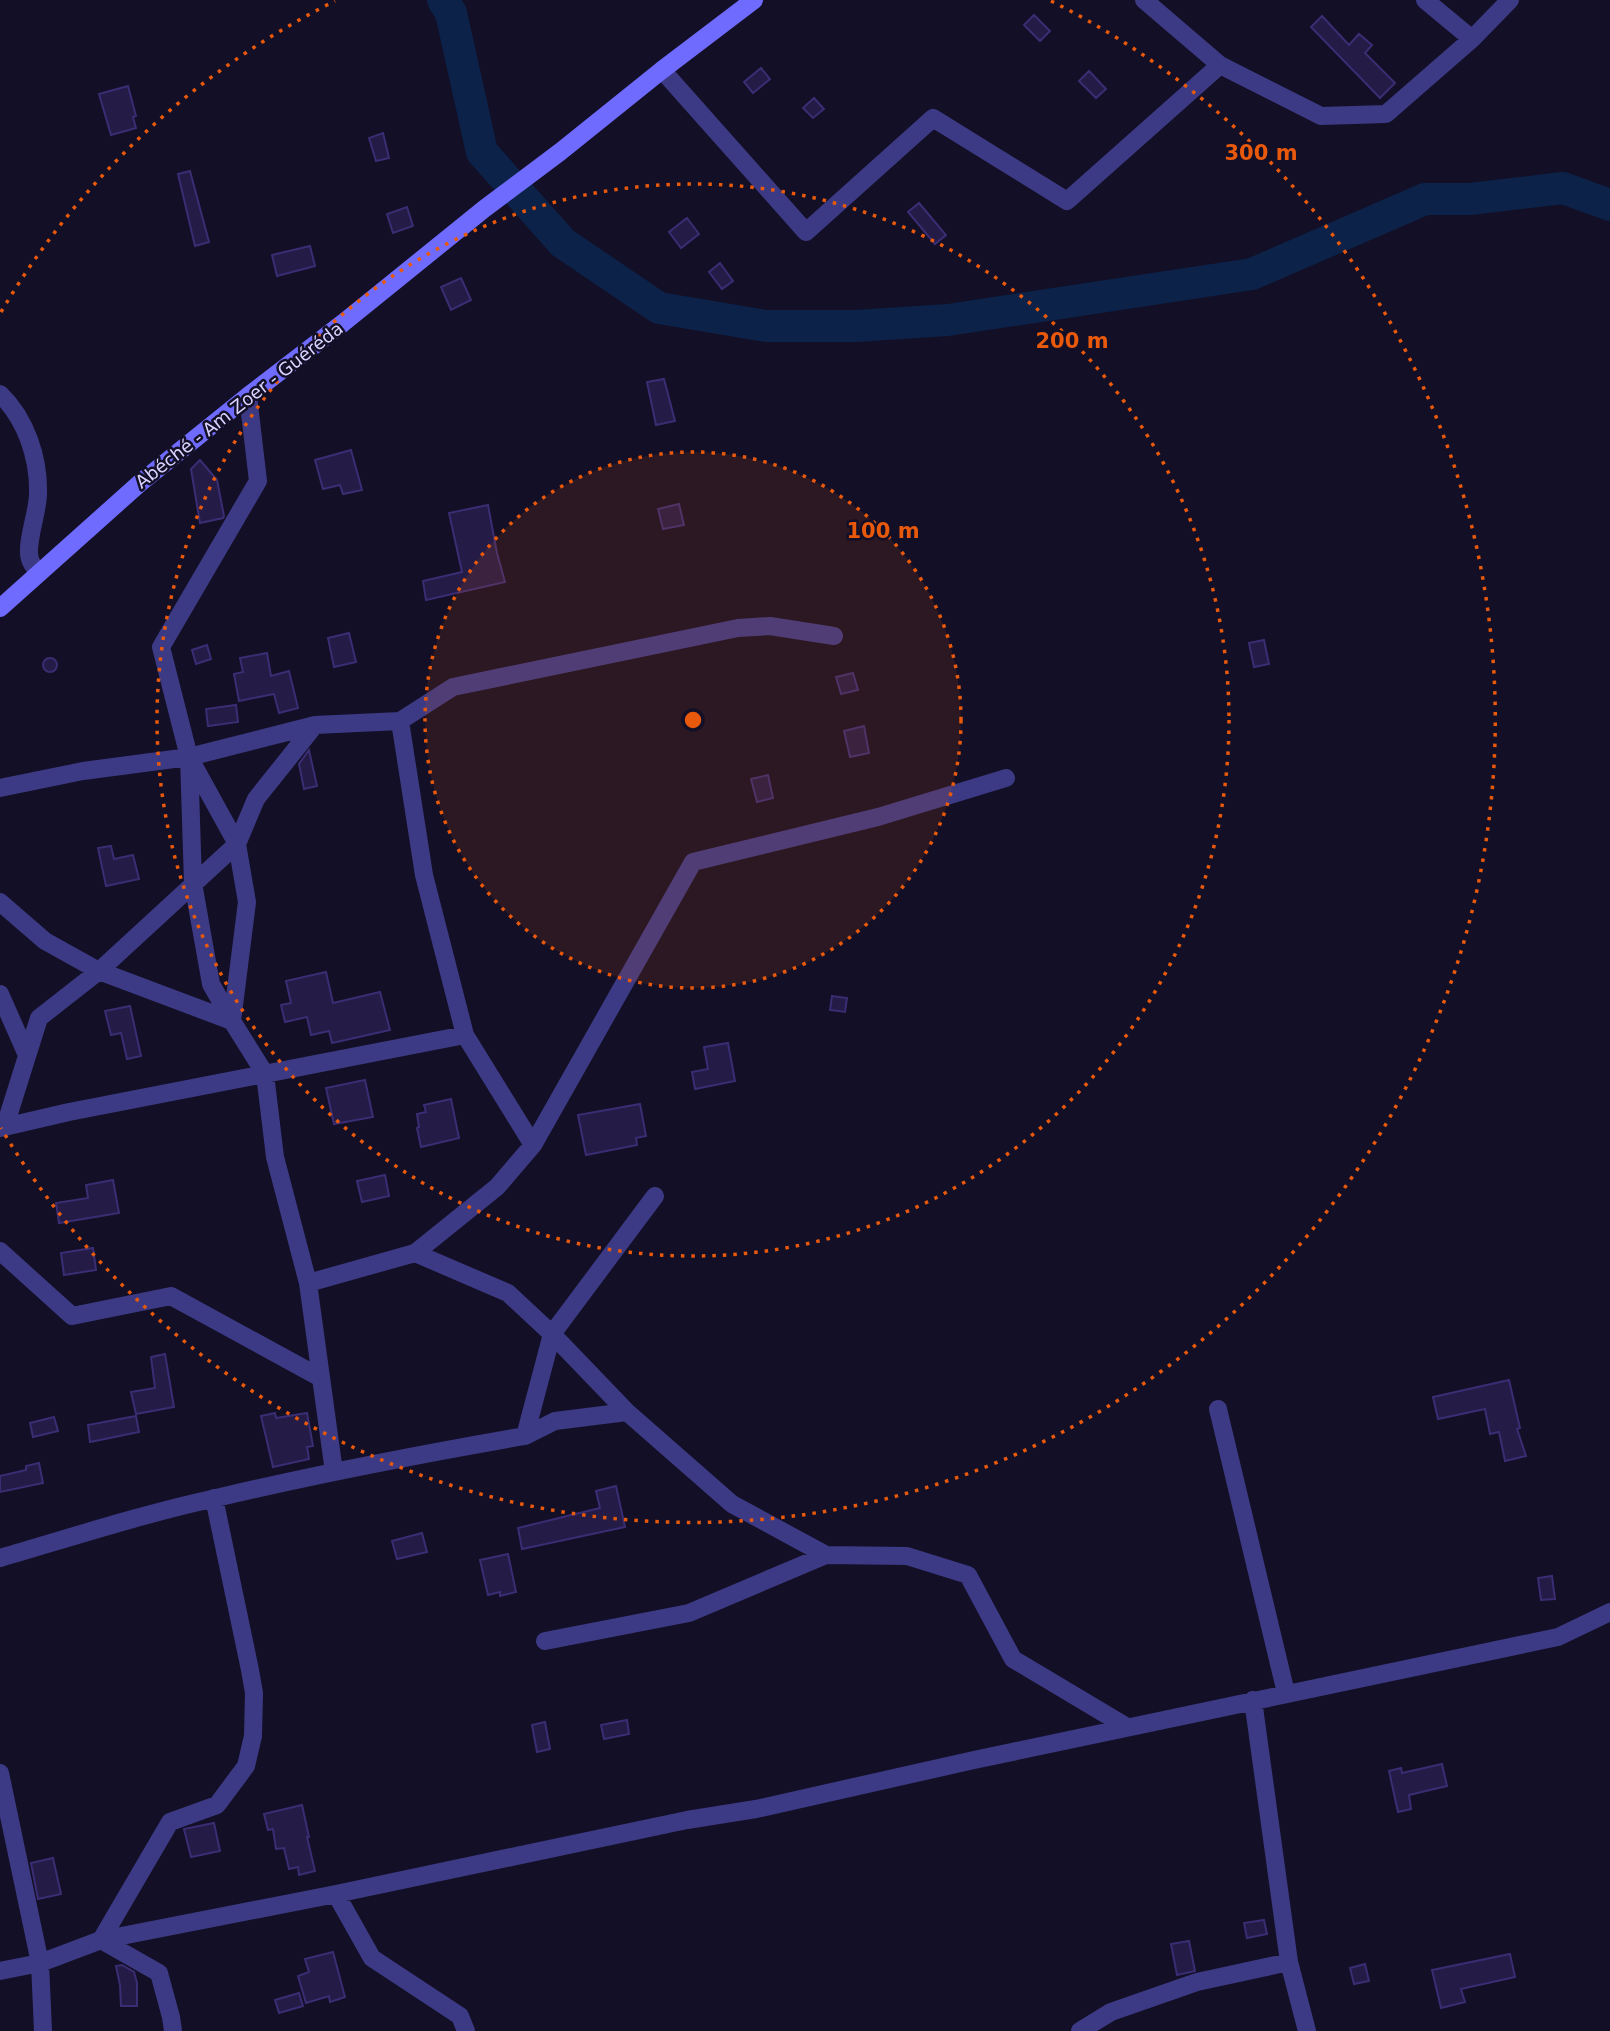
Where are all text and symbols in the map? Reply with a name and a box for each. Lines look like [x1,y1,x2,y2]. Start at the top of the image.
text: 300 m [1224,141,1298,165]
street label: Abéché - Am Zoer - Guéréda [131,317,347,493]
text: 200 m [1035,329,1109,353]
text: 100 m [846,519,920,543]
centre of rings [681,708,705,732]

